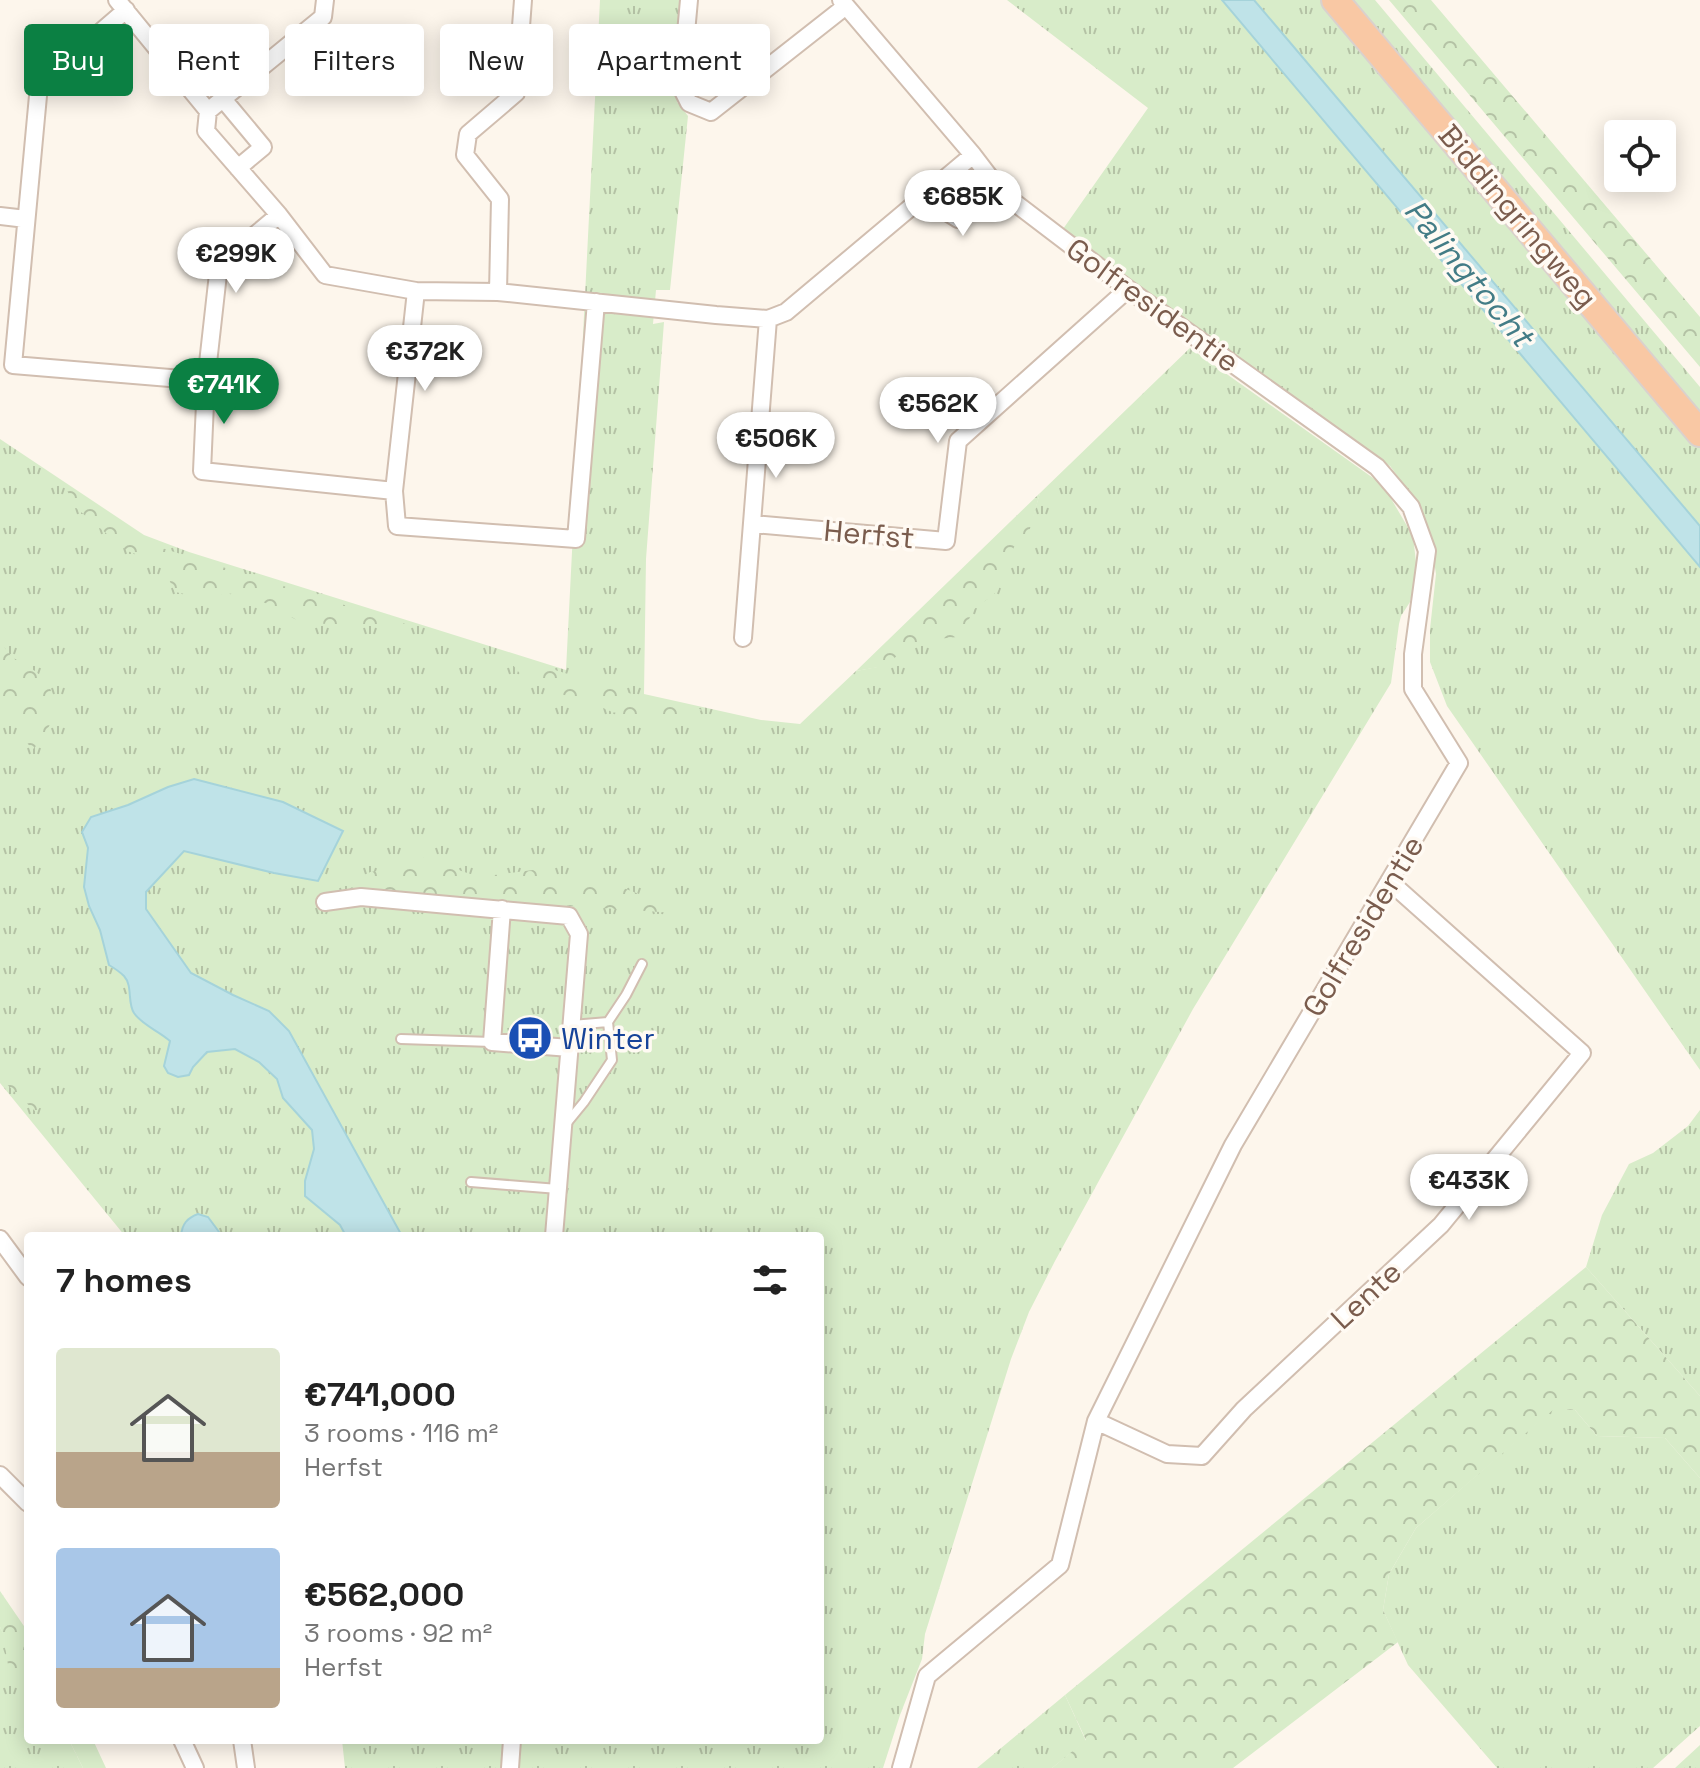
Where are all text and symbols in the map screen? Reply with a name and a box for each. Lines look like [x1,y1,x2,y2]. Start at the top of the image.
chip: Buy [24,24,133,96]
chip: Rent [149,24,269,96]
chip: Filters [285,24,424,96]
chip: New [440,24,553,96]
chip: Apartment [569,24,770,96]
street label: Biddingringweg [1430,116,1606,316]
map controls [1604,120,1676,192]
button: locate [1604,120,1676,192]
pin: €685K [907,170,1019,238]
text: €685K [922,179,1004,213]
water label: Palingtocht [1396,191,1544,357]
pin: €299K [180,227,292,295]
street label: Golfresidentie [1059,229,1247,381]
text: €299K [195,236,277,270]
pin: €372K [369,325,481,393]
text: €372K [385,334,465,368]
pin: €741K [168,358,280,426]
text: €741K [187,367,261,401]
pin: €562K [882,377,994,445]
text: €562K [898,386,978,420]
pin: €506K [720,412,832,480]
text: €506K [735,421,817,455]
street label: Herfst [822,511,916,557]
street label: Golfresidentie [1294,828,1432,1024]
bus stop icon: Winter [506,1014,554,1062]
place label: Winter [561,1019,655,1058]
pin: €433K [1413,1154,1525,1222]
text: €433K [1428,1163,1510,1197]
street label: Lente [1322,1252,1410,1338]
icon: filters [748,1258,792,1302]
text: 7 homes [56,1259,192,1302]
text: €741,000 [304,1373,456,1416]
icon: home [120,1380,216,1476]
text: 3 rooms · 116 m² [304,1416,498,1450]
text: Herfst [304,1450,383,1484]
text: €562,000 [304,1573,464,1616]
icon: home [120,1580,216,1676]
text: 3 rooms · 92 m² [304,1616,492,1650]
text: Herfst [304,1650,383,1684]

